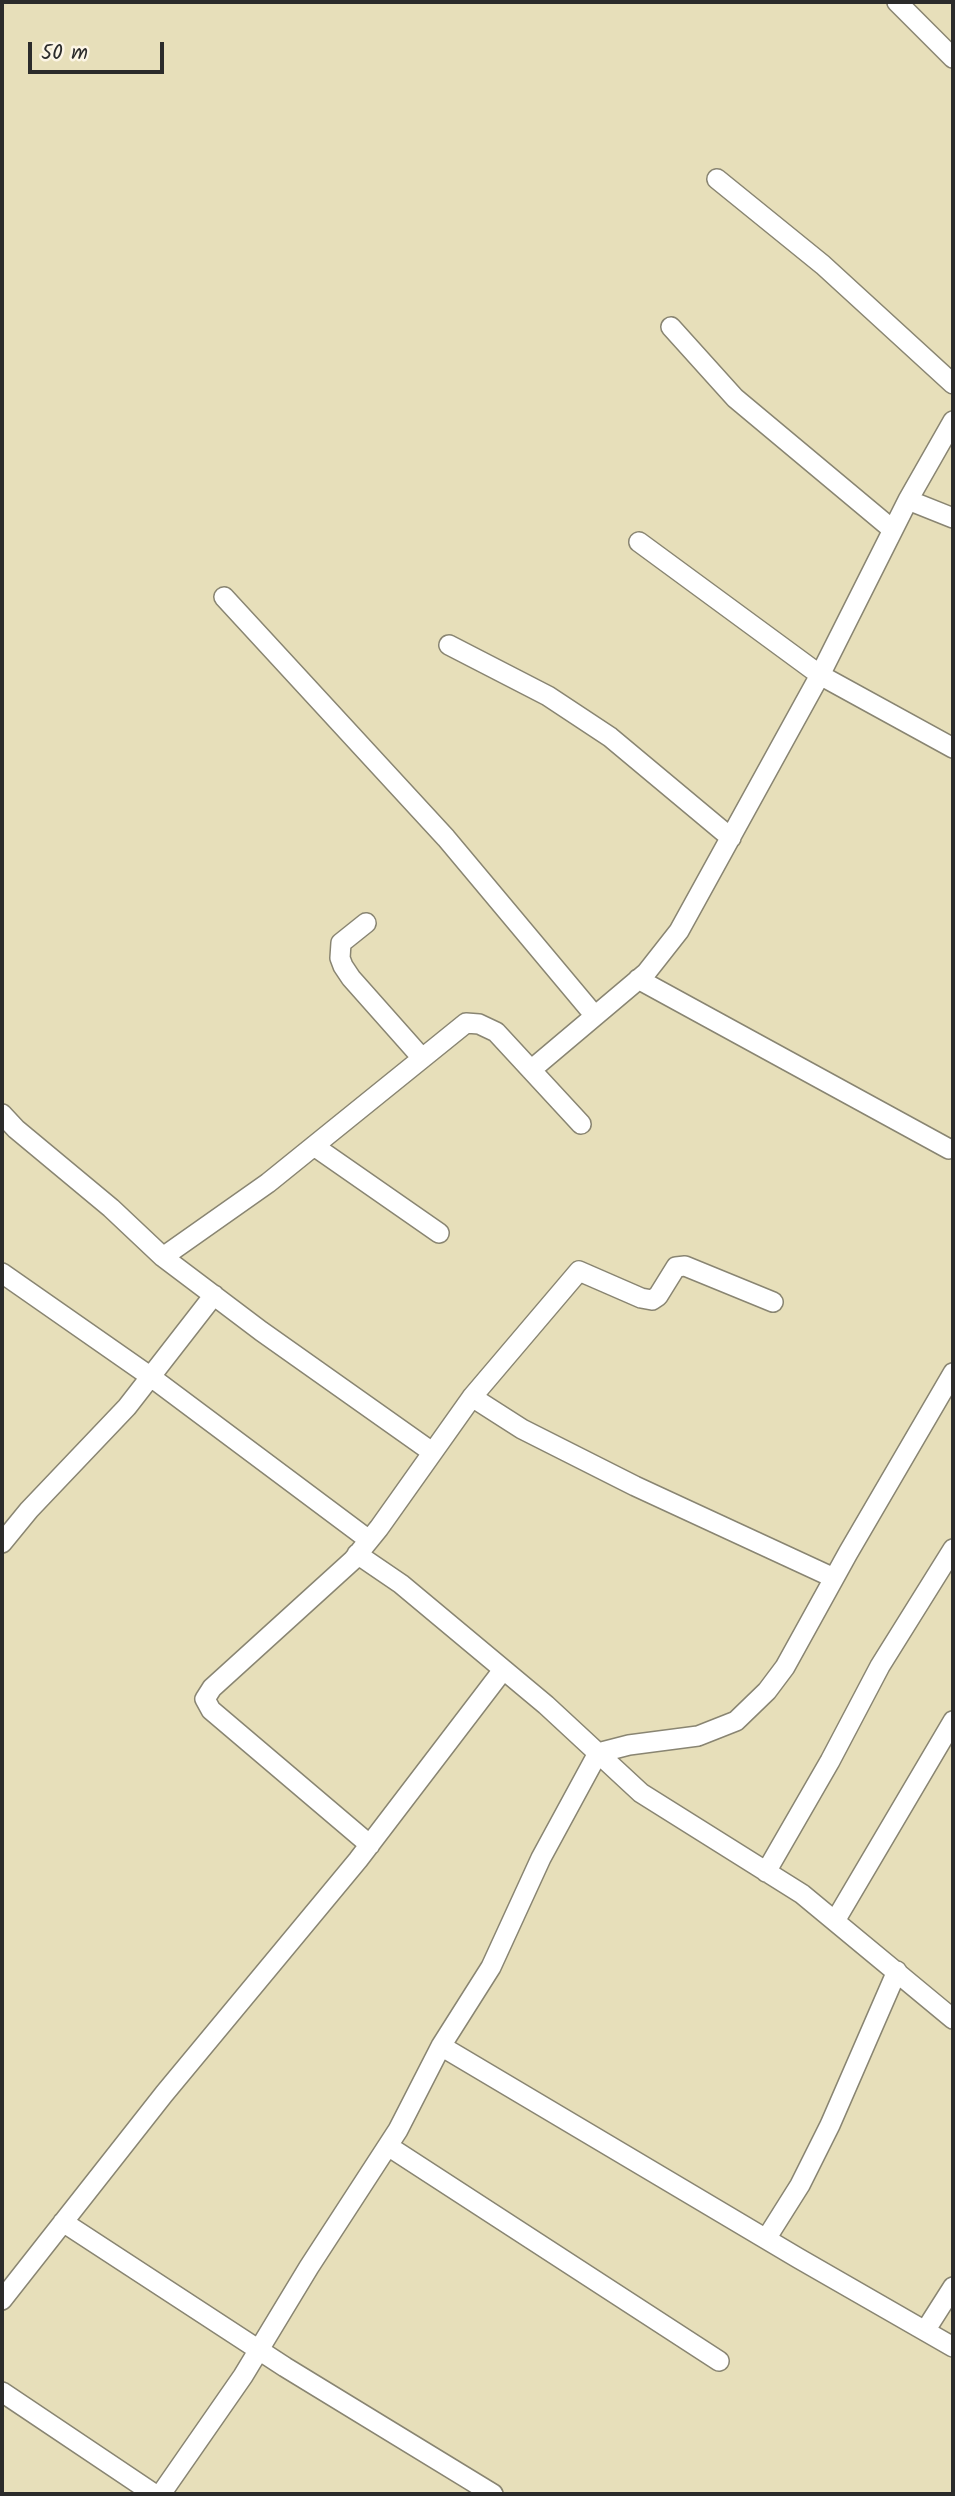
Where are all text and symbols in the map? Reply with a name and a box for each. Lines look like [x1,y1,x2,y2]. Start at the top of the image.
scale bar [32,28,168,72]
text: 50 m [41,37,88,70]

